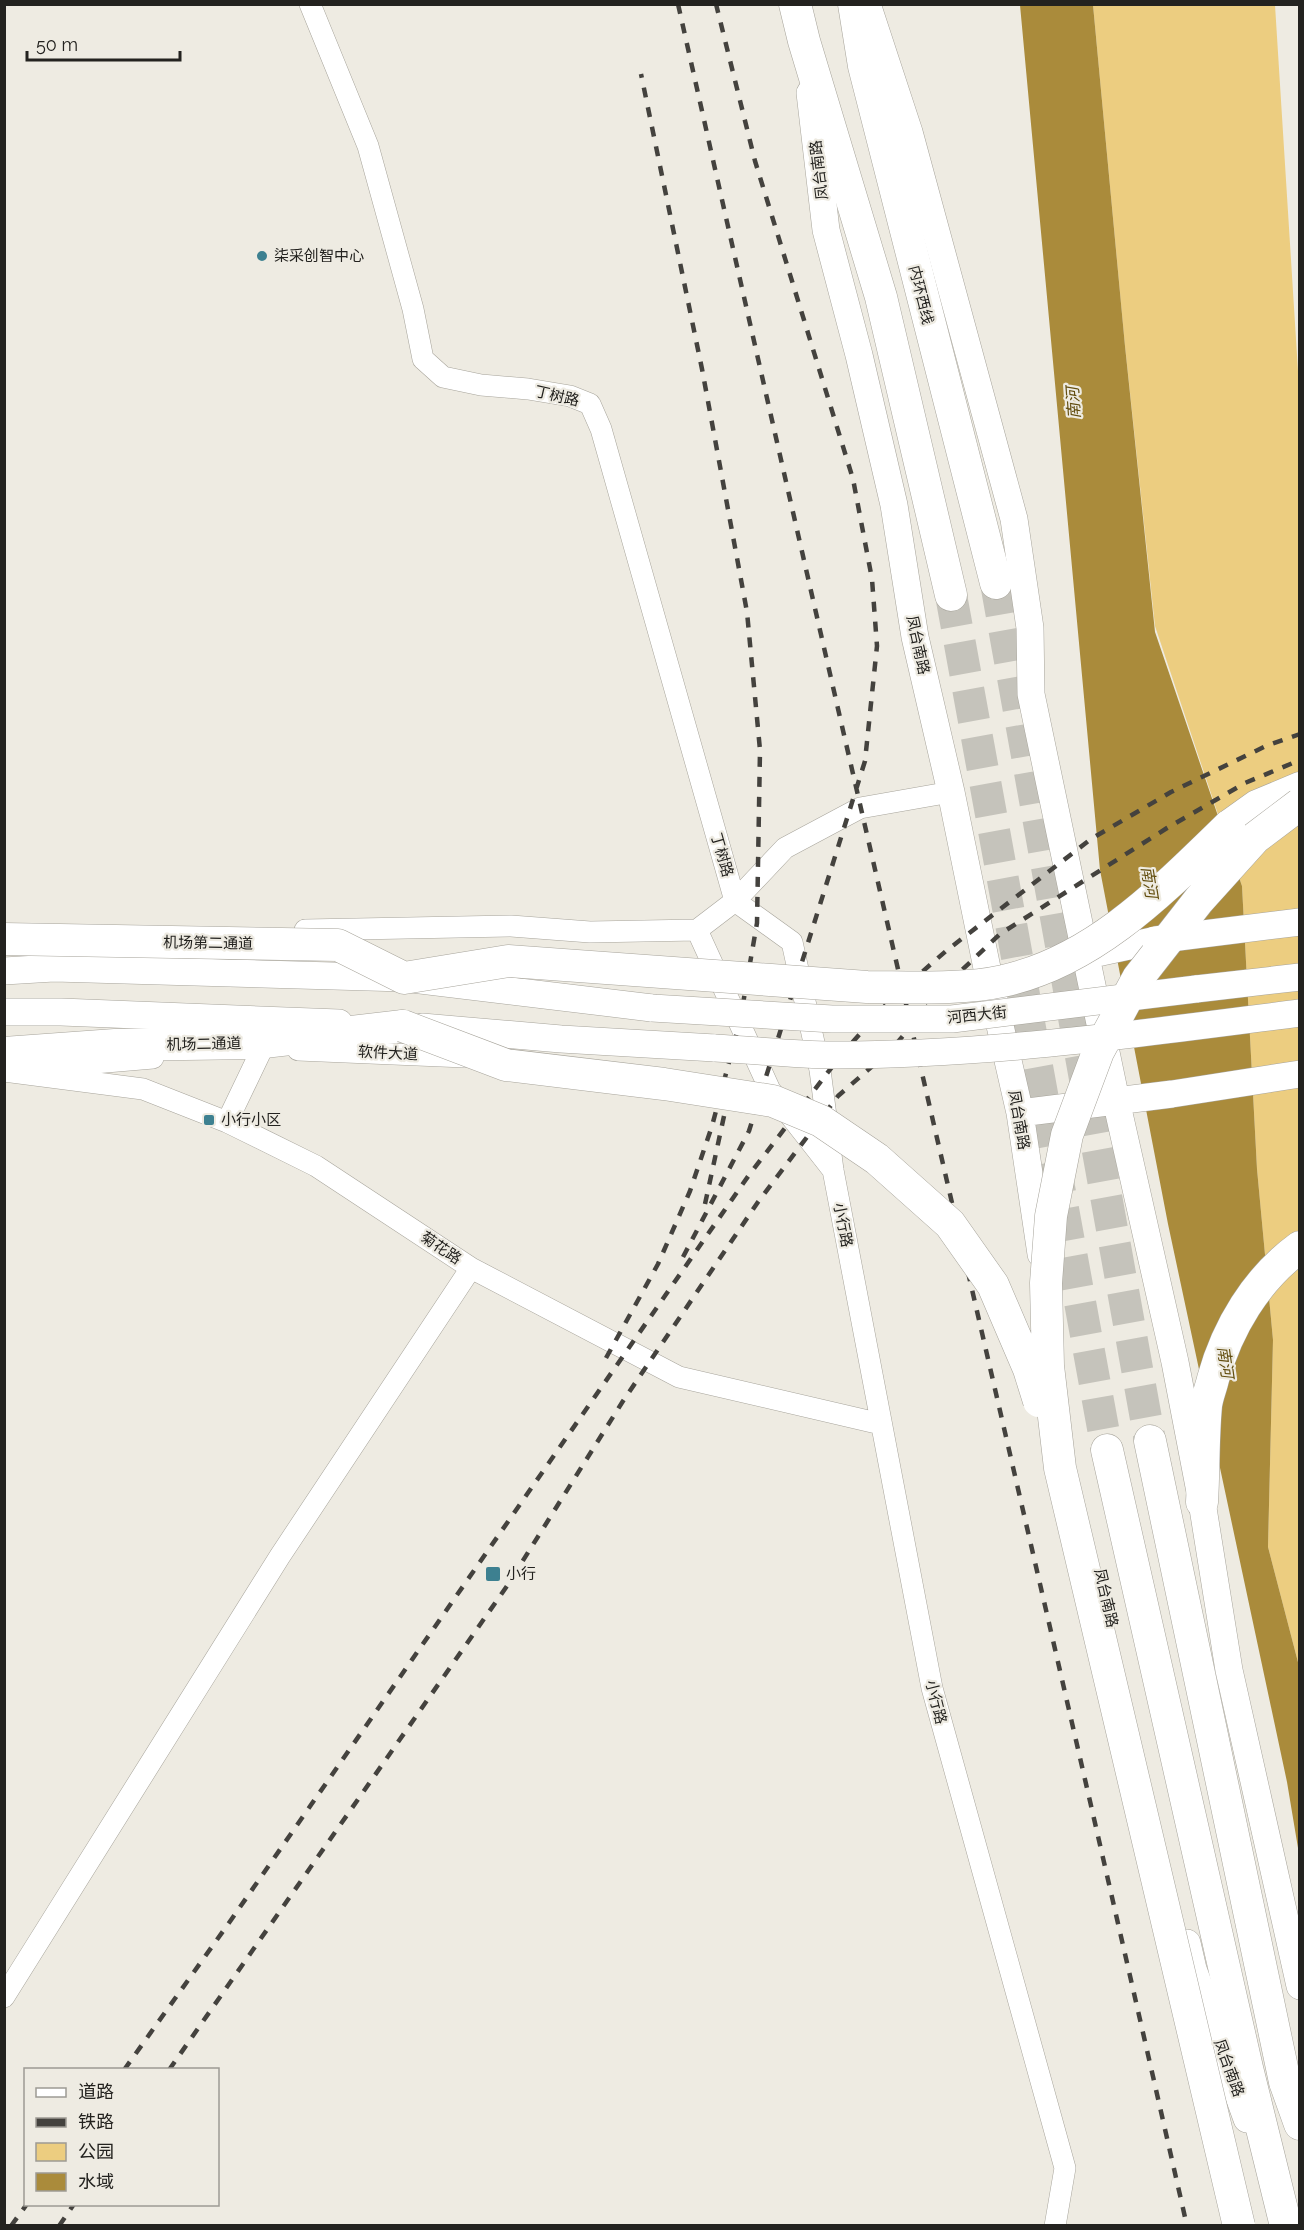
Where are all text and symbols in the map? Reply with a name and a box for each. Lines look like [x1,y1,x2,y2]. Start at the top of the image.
scale bar [27,24,180,62]
text: 50 m [36,34,78,55]
street label: 凤台南路 [806,139,832,201]
place label: 柒采创智中心 [274,247,364,265]
marker: 柒采创智中心 [255,249,269,263]
street label: 内环西线 [905,264,937,326]
street label: 丁树路 [533,382,581,410]
water label: 南河 [1063,383,1084,420]
street label: 凤台南路 [903,614,933,676]
street label: 丁树路 [707,831,737,879]
water label: 南河 [1138,865,1162,902]
street label: 机场第二通道 [163,933,253,953]
street label: 河西大街 [946,1003,1008,1027]
street label: 机场二通道 [166,1034,242,1054]
street label: 软件大道 [358,1042,418,1064]
street label: 凤台南路 [1005,1089,1033,1151]
place label: 小行小区 [221,1111,281,1129]
marker: 小行小区 [202,1113,216,1127]
street label: 小行路 [830,1201,856,1249]
street label: 菊花路 [417,1228,465,1268]
water label: 南河 [1214,1345,1238,1382]
marker: 小行 [484,1565,502,1583]
place label: 小行 [506,1565,536,1583]
street label: 凤台南路 [1090,1567,1122,1629]
street label: 小行路 [922,1678,950,1726]
street label: 凤台南路 [1210,2037,1248,2099]
legend [24,2068,219,2206]
text: 道路 [78,2081,114,2102]
text: 铁路 [78,2111,114,2132]
text: 公园 [78,2141,114,2162]
text: 水域 [78,2171,114,2192]

